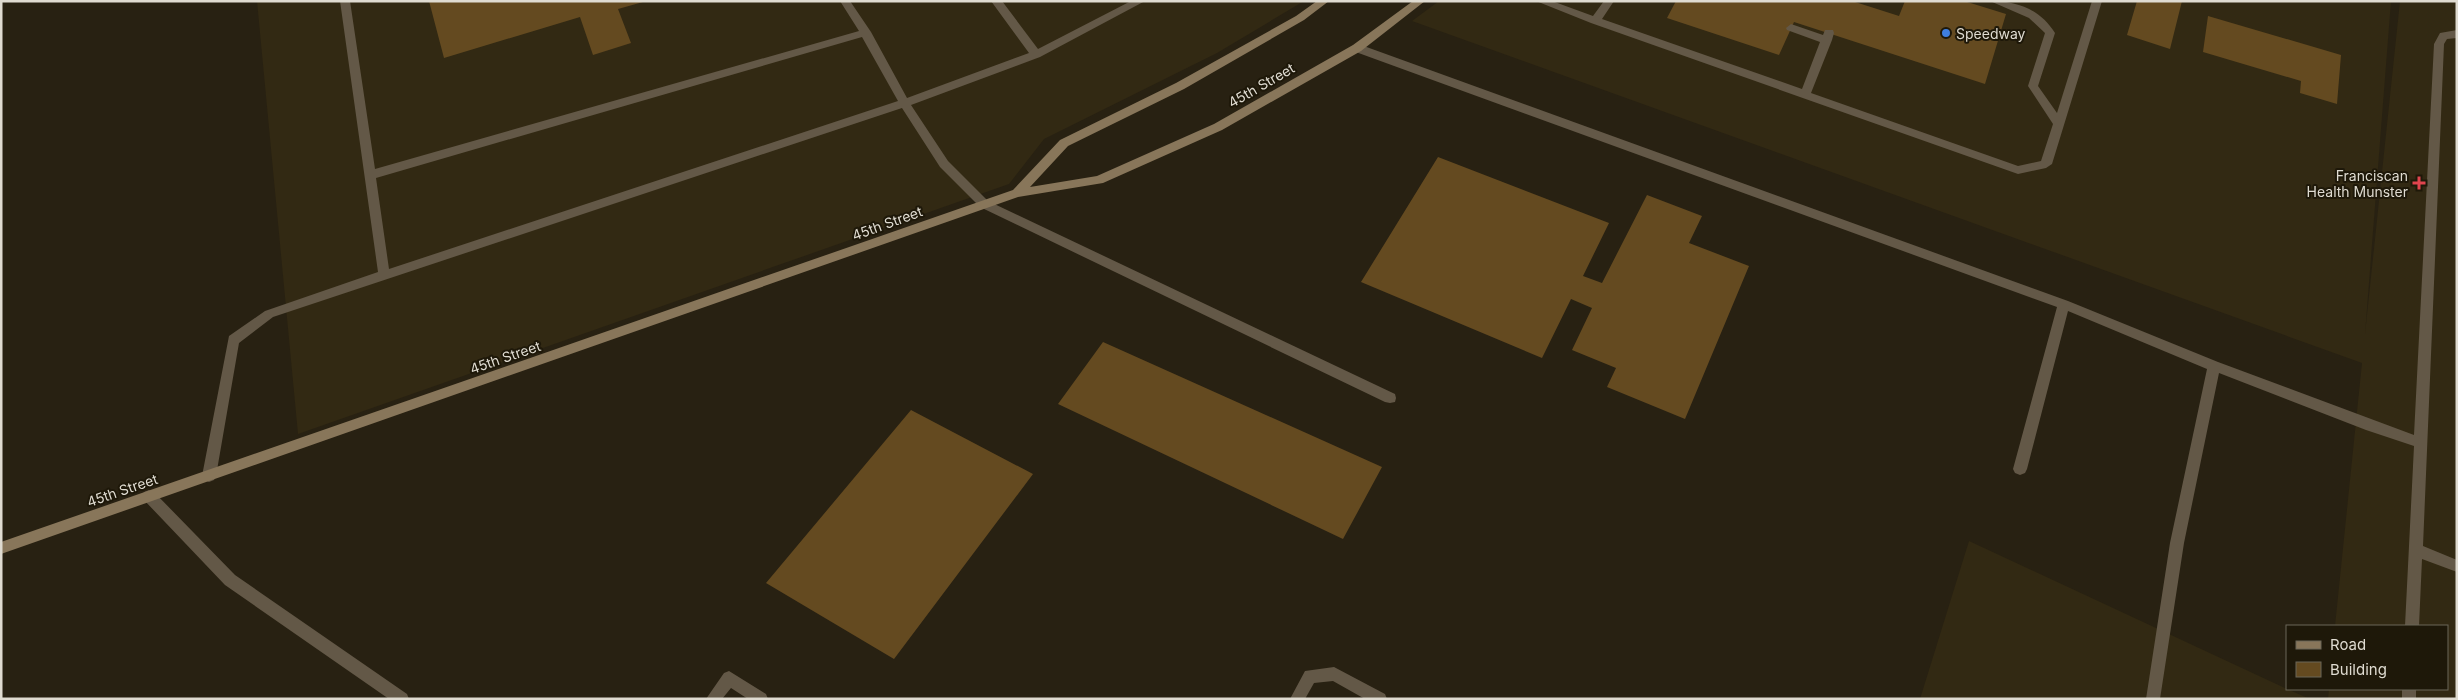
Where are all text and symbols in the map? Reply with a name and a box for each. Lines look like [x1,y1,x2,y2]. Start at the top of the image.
place label: Speedway [1956,25,2026,42]
marker: Speedway [1940,27,1952,39]
street label: 45th Street [1225,59,1298,111]
place label: Franciscan Health Munster [2307,167,2408,200]
marker: Franciscan Health Munster [2412,176,2426,190]
street label: 45th Street [849,202,925,244]
street label: 45th Street [467,337,543,377]
street label: 45th Street [84,470,160,510]
legend [2286,625,2448,690]
text: Road [2330,635,2366,654]
text: Building [2330,660,2387,679]

